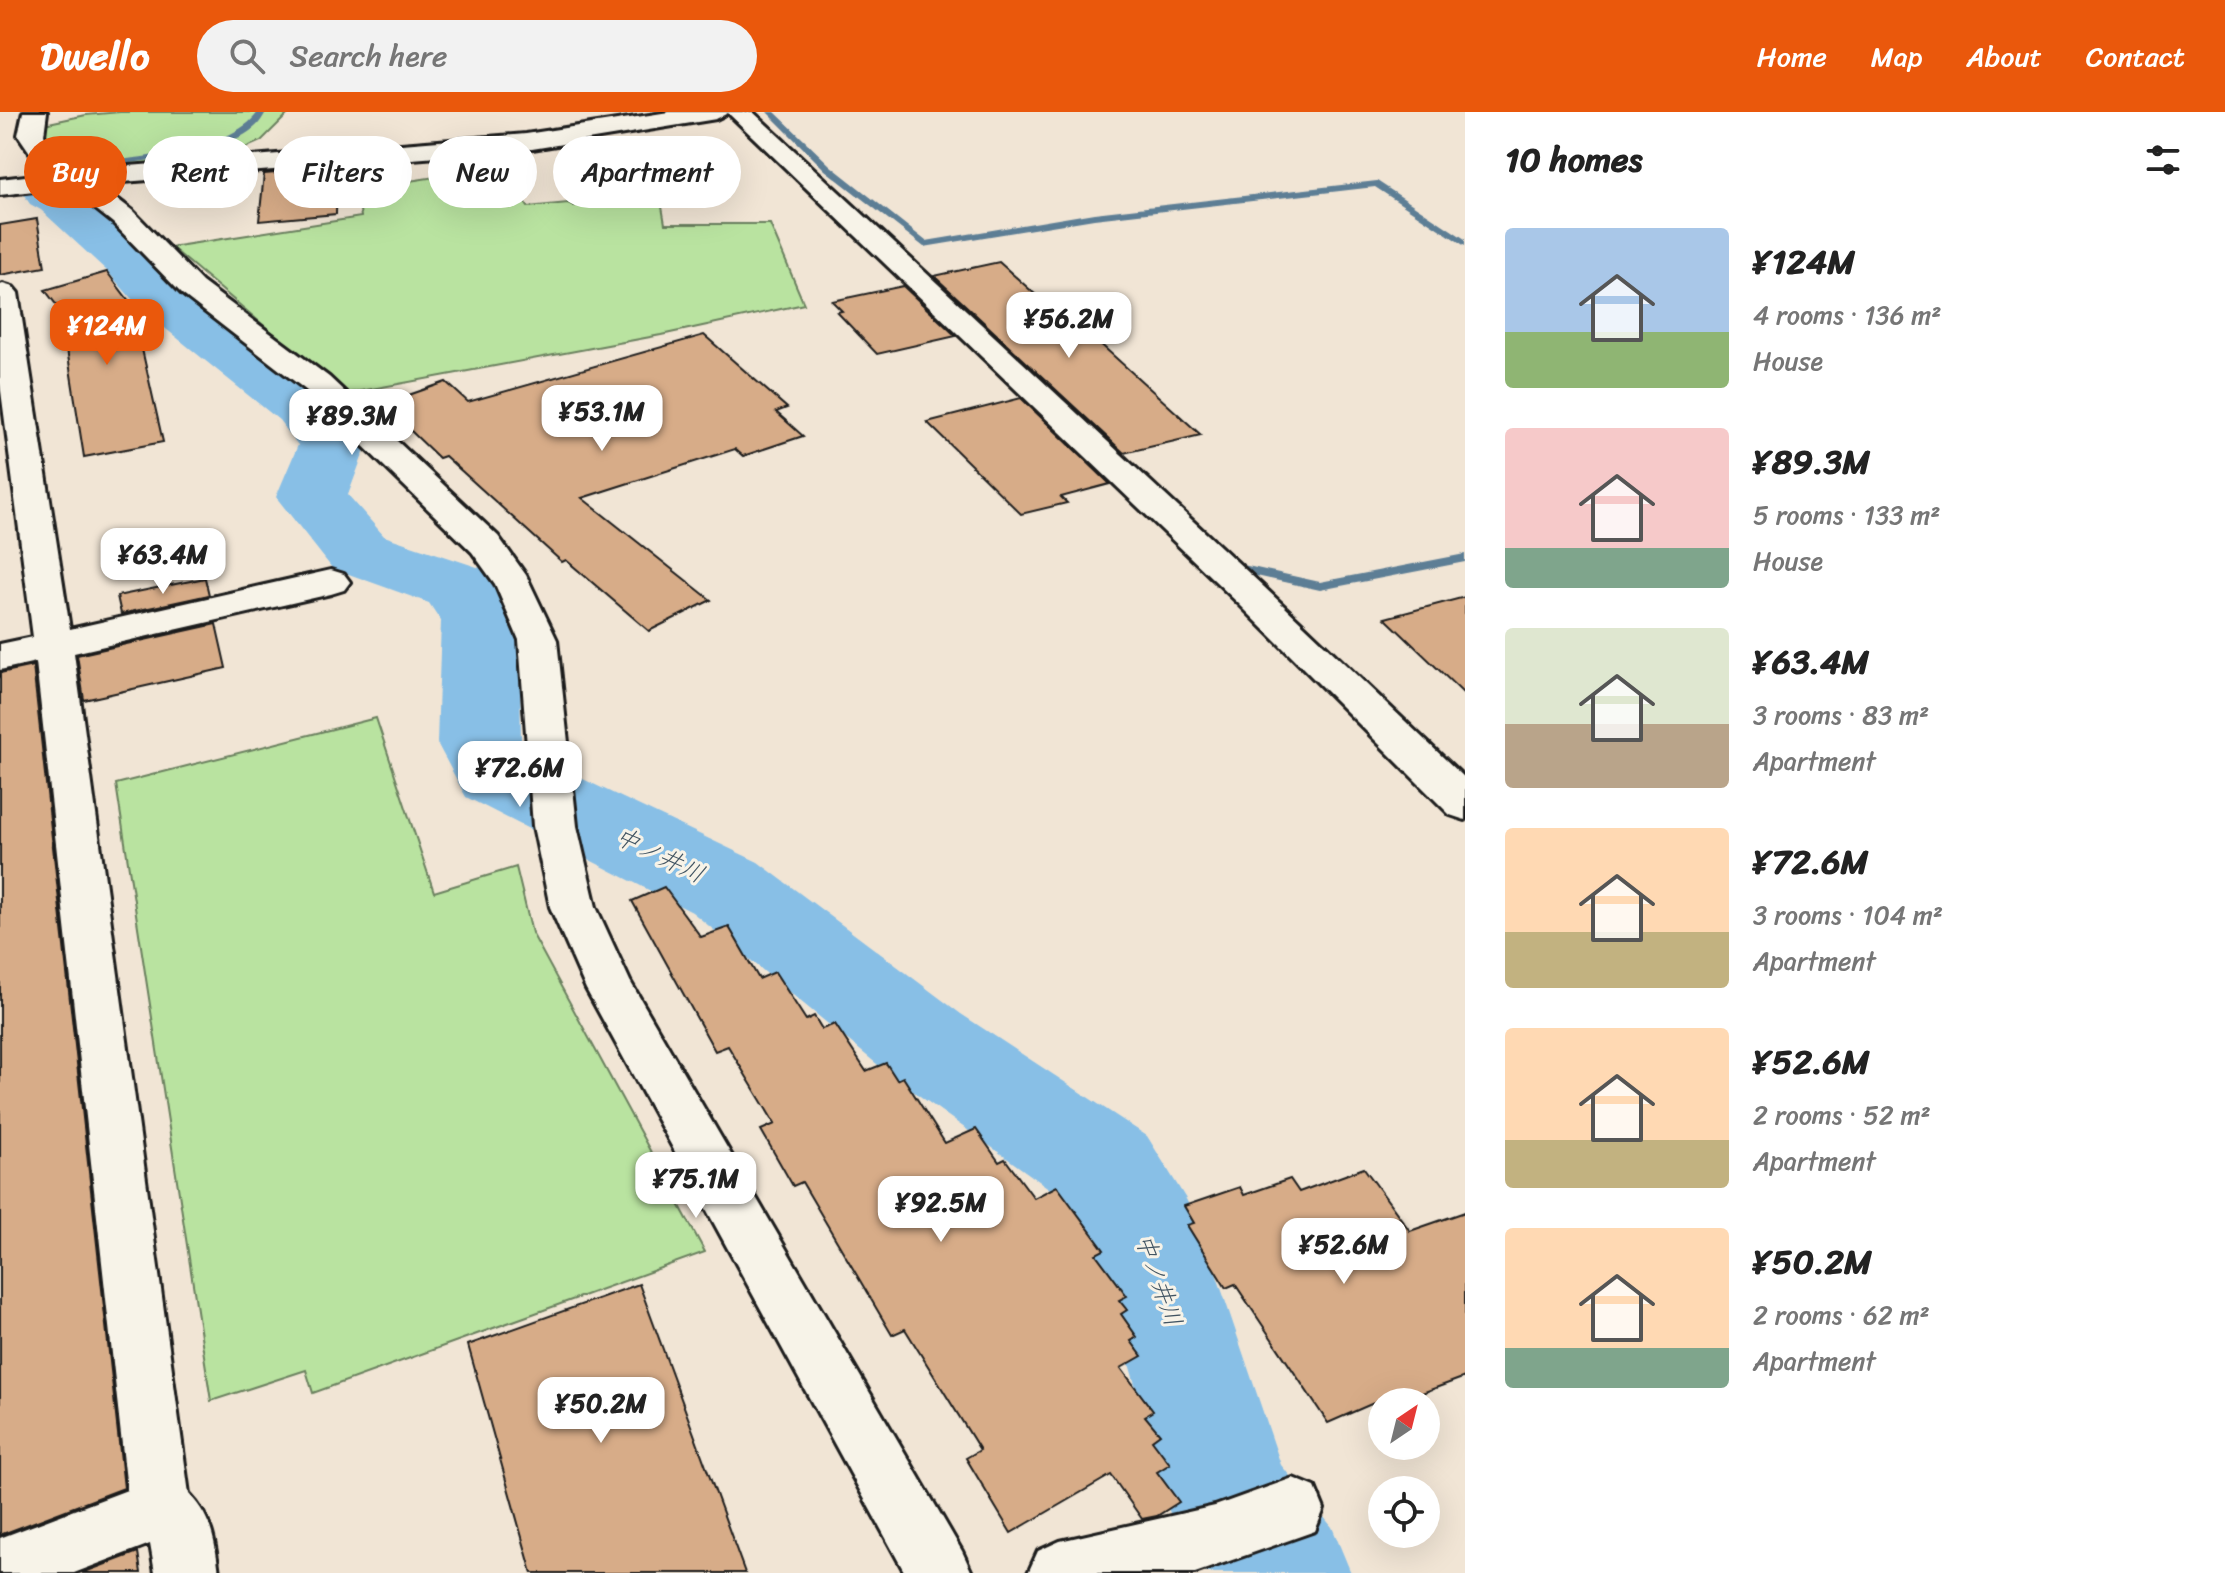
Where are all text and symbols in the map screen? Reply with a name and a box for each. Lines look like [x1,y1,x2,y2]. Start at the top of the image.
search box [197,20,757,92]
text: Dwello [40,23,149,90]
text: Search here [289,29,448,83]
text: Home [1757,32,1827,81]
text: Map [1871,32,1922,81]
text: About [1966,32,2042,81]
text: Contact [2086,32,2185,81]
icon: search [225,34,269,78]
text: 10 homes [1505,130,1643,190]
chip: Buy [24,136,127,208]
chip: Rent [143,136,258,208]
chip: Filters [274,136,412,208]
chip: New [428,136,537,208]
chip: Apartment [553,136,741,208]
icon: filters [2141,138,2185,182]
text: ¥124M [1753,232,1855,292]
icon: home [1569,260,1665,356]
pin: ¥56.2M [1004,292,1134,360]
text: 4 rooms · 136 m² [1753,292,1941,338]
text: ¥56.2M [1024,295,1114,341]
pin: ¥124M [51,299,163,367]
text: ¥124M [68,302,146,348]
text: House [1753,338,1823,384]
pin: ¥53.1M [537,385,667,453]
text: ¥53.1M [560,388,644,434]
pin: ¥89.3M [287,389,417,457]
text: ¥89.3M [307,392,397,438]
text: ¥89.3M [1753,432,1870,492]
icon: home [1569,460,1665,556]
text: 5 rooms · 133 m² [1753,492,1941,538]
pin: ¥63.4M [98,528,228,596]
text: ¥63.4M [119,531,207,577]
text: House [1753,538,1823,584]
text: ¥63.4M [1753,632,1869,692]
icon: home [1569,660,1665,756]
text: 3 rooms · 83 m² [1753,692,1929,738]
text: Apartment [1753,738,1876,784]
pin: ¥72.6M [455,741,585,809]
text: ¥72.6M [476,744,564,790]
water label: 中ノ井川 [608,815,712,895]
text: ¥72.6M [1753,832,1868,892]
icon: home [1569,860,1665,956]
text: 3 rooms · 104 m² [1753,892,1943,938]
text: Apartment [1753,938,1876,984]
text: ¥52.6M [1753,1032,1870,1092]
icon: home [1569,1060,1665,1156]
text: 2 rooms · 52 m² [1753,1092,1931,1138]
text: Apartment [1753,1138,1876,1184]
pin: ¥75.1M [631,1152,761,1220]
text: ¥75.1M [653,1155,739,1201]
pin: ¥92.5M [876,1176,1006,1244]
text: ¥92.5M [896,1179,986,1225]
pin: ¥52.6M [1279,1218,1409,1286]
text: ¥52.6M [1299,1221,1389,1267]
water label: 中ノ井川 [1124,1228,1194,1332]
text: ¥50.2M [1753,1232,1872,1292]
icon: home [1569,1260,1665,1356]
text: 2 rooms · 62 m² [1753,1292,1930,1338]
text: Apartment [1753,1338,1876,1384]
pin: ¥50.2M [536,1377,666,1445]
text: ¥50.2M [556,1380,646,1426]
north arrow [1368,1388,1440,1460]
map controls [1368,1388,1440,1548]
button: locate [1368,1476,1440,1548]

